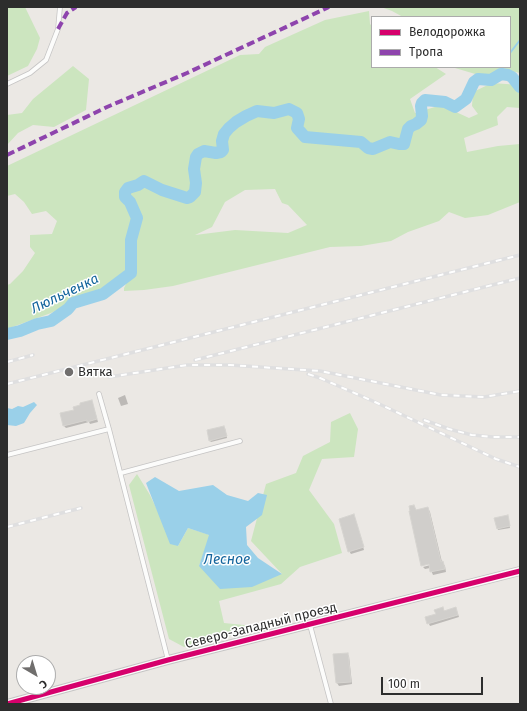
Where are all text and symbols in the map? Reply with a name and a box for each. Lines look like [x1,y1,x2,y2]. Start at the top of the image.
legend [371,16,511,68]
text: Велодорожка [409,25,485,39]
text: Тропа [409,45,443,59]
water label: Люльченка [28,270,102,318]
place label: Вятка [78,364,113,380]
marker: Вятка [63,366,75,378]
water label: Лесное [204,552,250,568]
street label: Северо-Западный проезд [184,600,338,652]
north arrow [16,655,56,695]
scale bar [383,669,485,695]
text: С [37,677,50,691]
text: 100 m [388,677,420,691]

